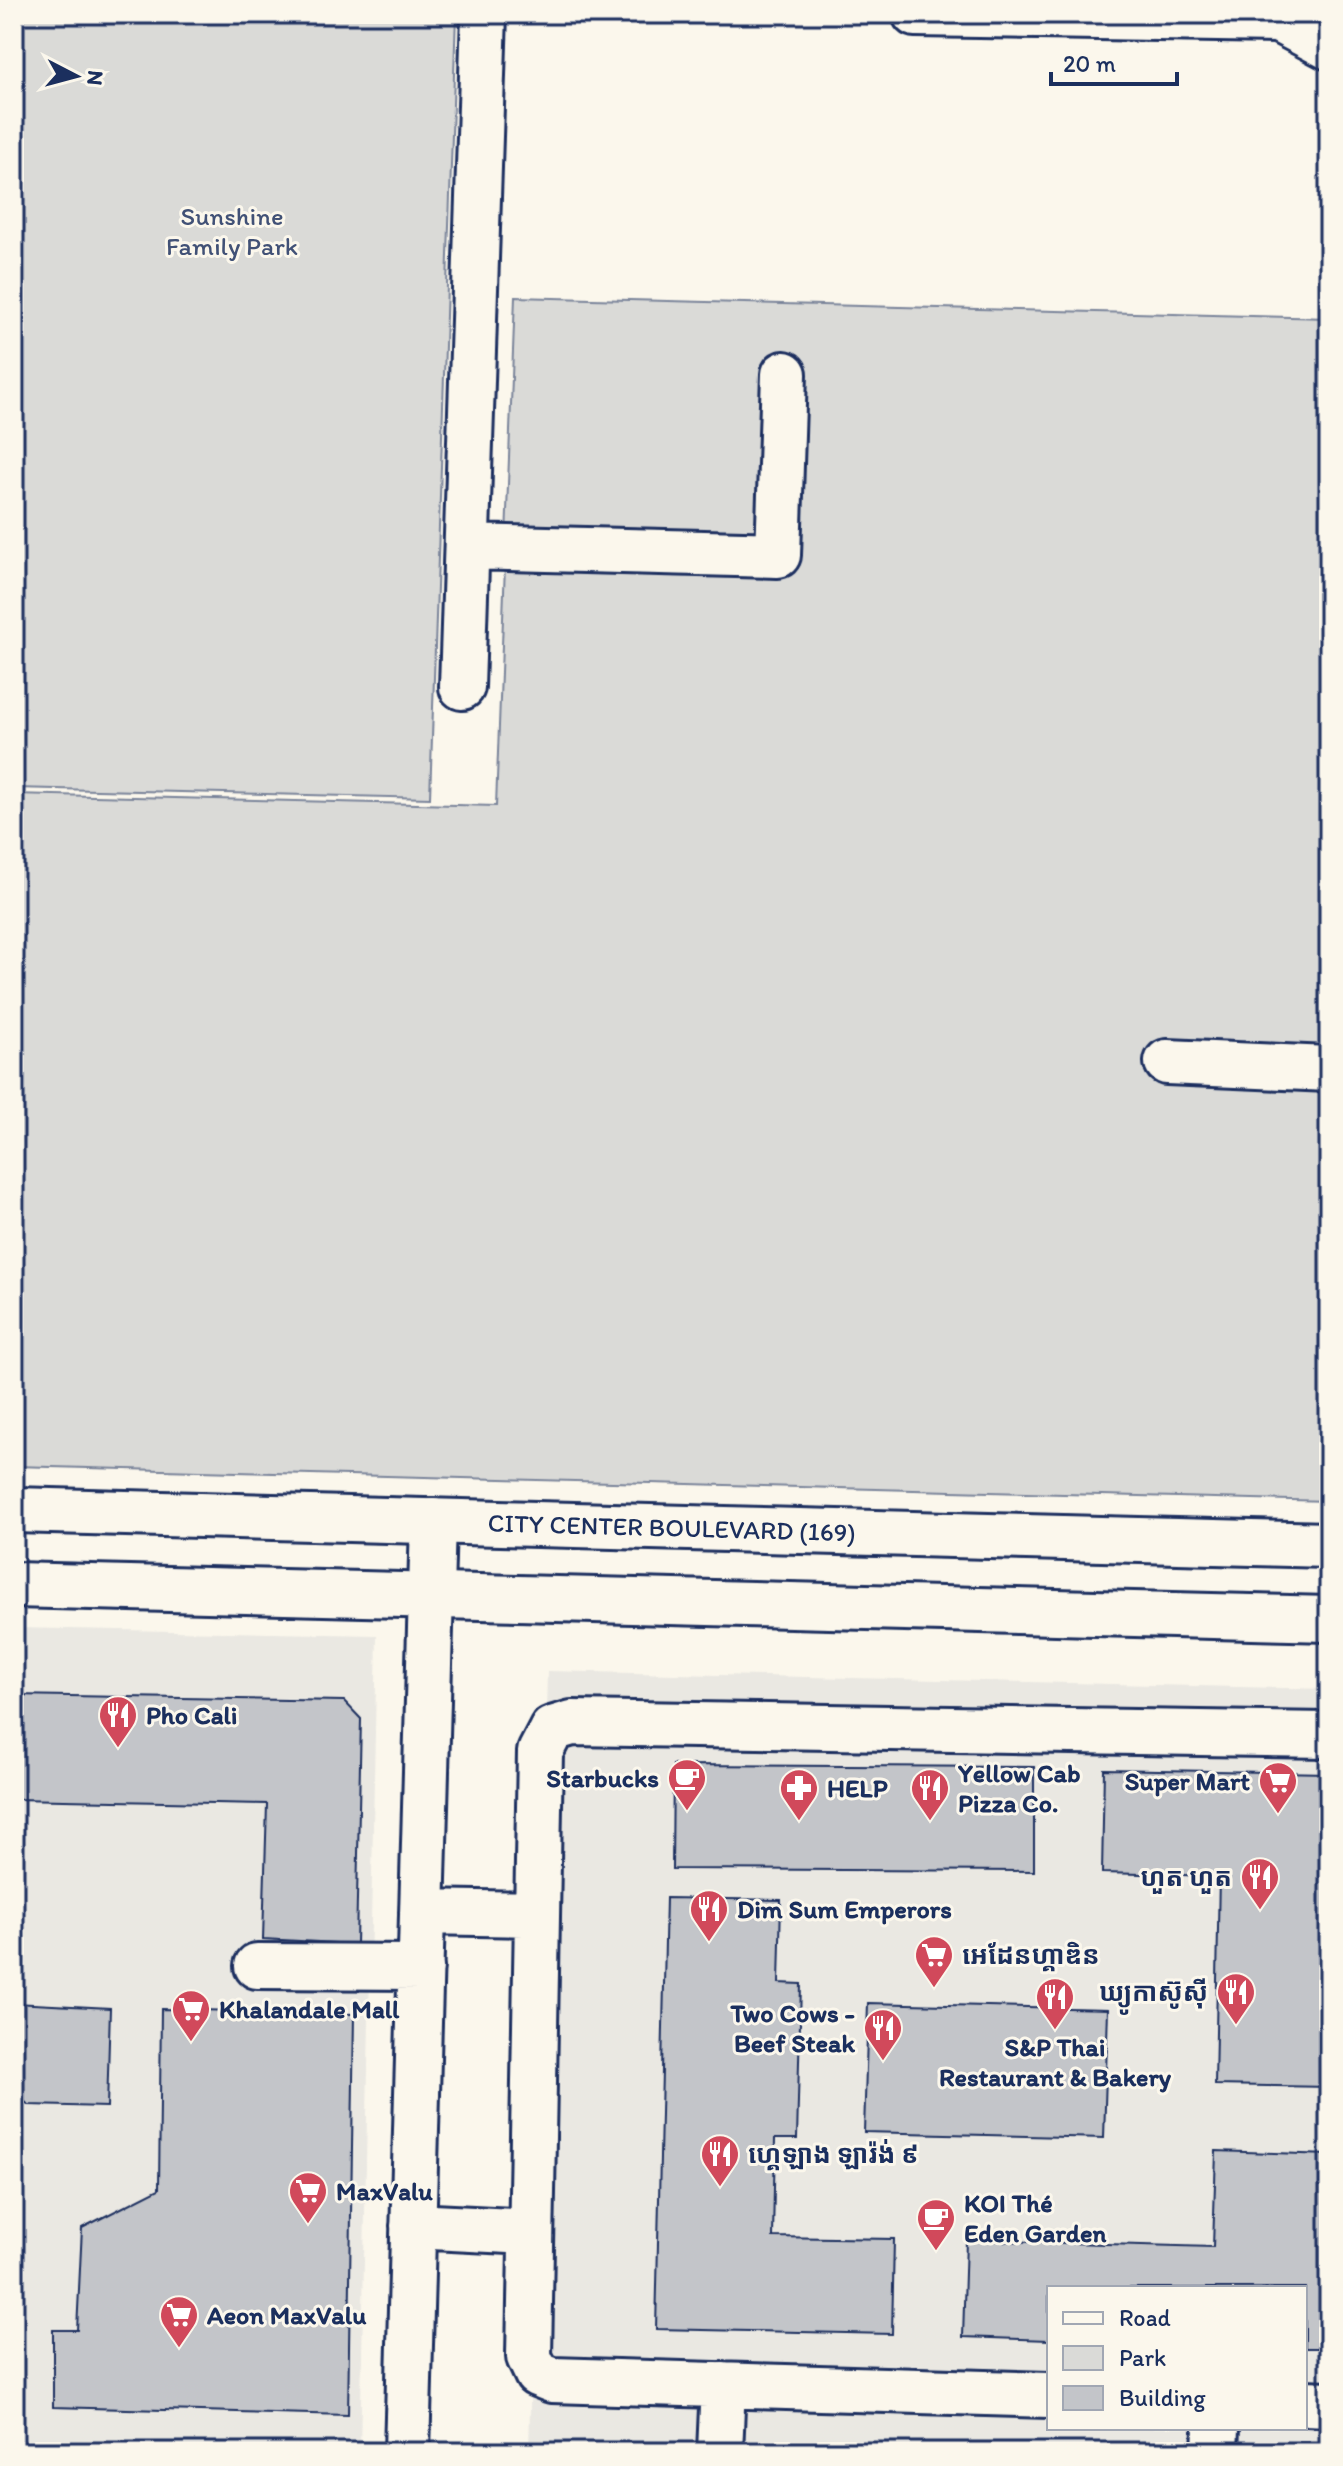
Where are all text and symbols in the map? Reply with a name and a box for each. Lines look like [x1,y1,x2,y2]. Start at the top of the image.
north arrow [36,36,116,116]
scale bar [1051,36,1177,86]
text: 20 m [1063,49,1116,78]
text: N [81,69,110,87]
park label: Sunshine Family Park [166,200,298,262]
street label: CITY CENTER BOULEVARD (169) [487,1507,856,1548]
restaurant icon: Pho Cali [97,1694,139,1749]
place label: Pho Cali [146,1699,237,1731]
cafe icon: Starbucks [666,1757,708,1812]
place label: Yellow Cab Pizza Co. [957,1757,1080,1819]
supermarket icon: Super Mart [1257,1760,1299,1815]
place label: Starbucks [546,1762,659,1794]
place label: Super Mart [1125,1765,1250,1797]
pharmacy icon: HELP [778,1767,820,1822]
restaurant icon: Yellow Cab Pizza Co. [909,1767,951,1822]
place label: HELP [827,1772,888,1804]
restaurant icon: ហួត ហួត [1239,1856,1281,1911]
place label: ហួត ហួត [1140,1861,1232,1894]
restaurant icon: Dim Sum Emperors [688,1888,730,1943]
place label: Dim Sum Emperors [737,1893,952,1925]
supermarket icon: អេដែនហ្គាឌិន [913,1934,955,1989]
place label: អេដែនហ្គាឌិន [962,1939,1100,1972]
restaurant icon: ឃ្យូកាស៊ូស៊ី [1215,1971,1257,2026]
restaurant icon: S&P Thai Restaurant & Bakery [1034,1976,1076,2031]
place label: ឃ្យូកាស៊ូស៊ី [1099,1976,1208,2015]
supermarket icon: Khalandale Mall [170,1988,212,2043]
place label: Khalandale Mall [219,1993,400,2025]
place label: Two Cows - Beef Steak [729,1997,856,2059]
restaurant icon: Two Cows - Beef Steak [862,2007,904,2062]
place label: S&P Thai Restaurant & Bakery [939,2031,1172,2093]
restaurant icon: ហ្គេឡាង ឡារ៉ង់ ៩ [699,2133,741,2188]
place label: ហ្គេឡាង ឡារ៉ង់ ៩ [748,2138,919,2171]
supermarket icon: MaxValu [287,2170,329,2225]
place label: MaxValu [336,2175,433,2207]
place label: KOI Thé Eden Garden [964,2187,1107,2249]
cafe icon: KOI Thé Eden Garden [915,2197,957,2252]
legend [1047,2286,1307,2430]
supermarket icon: Aeon MaxValu [158,2294,200,2349]
place label: Aeon MaxValu [206,2299,367,2331]
text: Road [1119,2303,1171,2332]
text: Park [1119,2343,1166,2372]
text: Building [1119,2383,1206,2412]

